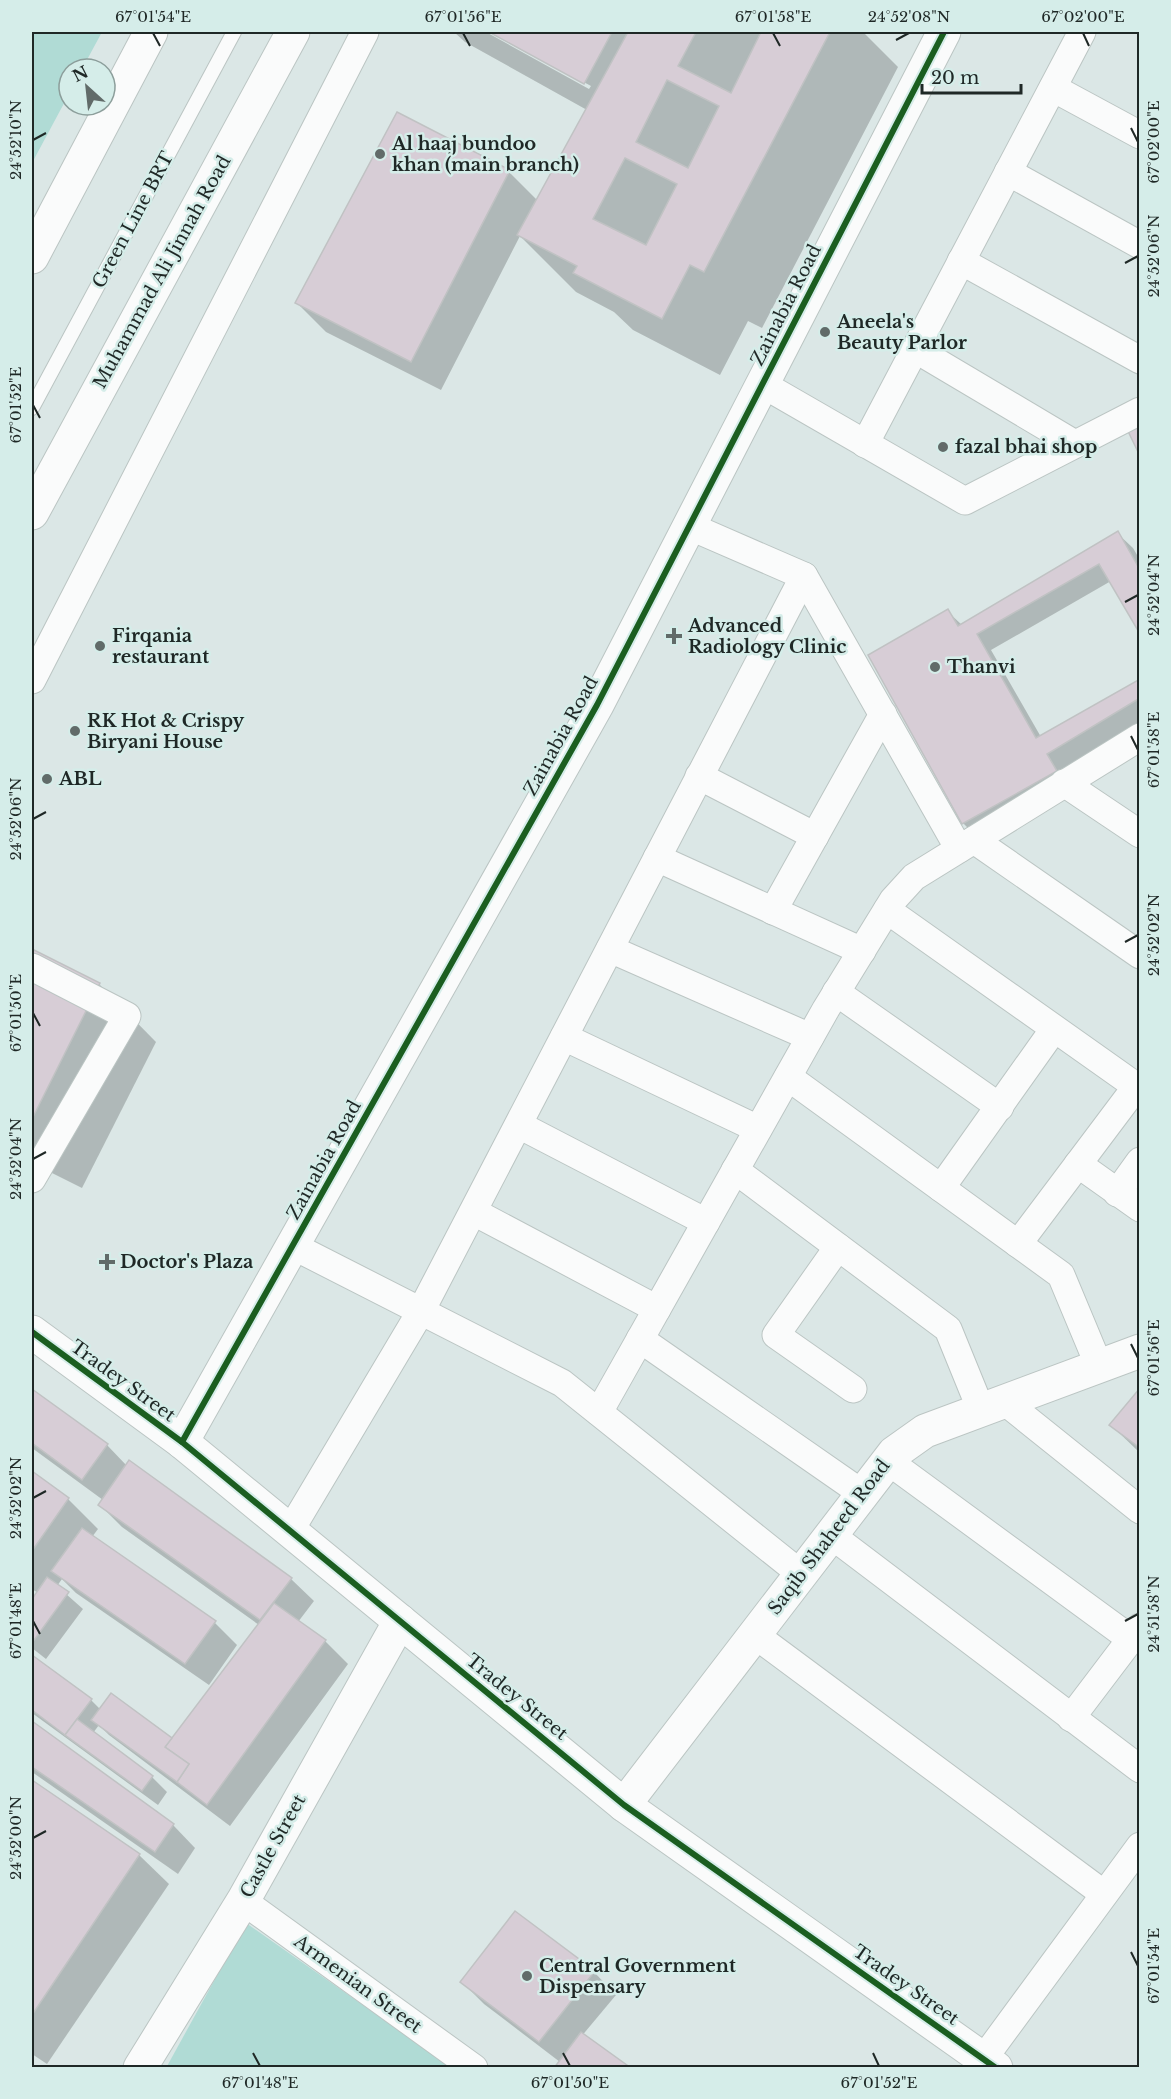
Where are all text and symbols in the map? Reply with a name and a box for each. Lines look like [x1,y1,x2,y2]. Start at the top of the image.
text: 67°01'54"E [115,7,191,26]
text: 67°01'56"E [424,7,502,26]
text: 67°01'58"E [735,7,811,26]
text: 24°52'08"N [868,7,950,26]
text: 67°02'00"E [1041,7,1125,26]
north arrow [57,57,117,117]
scale bar [922,57,1021,95]
text: N [69,61,91,86]
text: 20 m [931,67,979,89]
text: 24°52'10"N [6,100,25,180]
text: 67°02'00"E [1144,100,1163,184]
place label: Al haaj bundoo khan (main branch) [391,133,579,176]
marker: Al haaj bundoo khan (main branch) [373,147,387,161]
street label: Green Line BRT [88,148,178,292]
street label: Muhammad Ali Jinnah Road [89,152,235,392]
text: 24°52'06"N [1144,214,1163,298]
street label: Zainabia Road [746,241,826,369]
place label: Aneela's Beauty Parlor [836,311,967,354]
marker: Aneela's Beauty Parlor [818,325,832,339]
text: 67°01'52"E [6,366,25,443]
place label: fazal bhai shop [955,436,1097,458]
marker: fazal bhai shop [936,440,950,454]
text: 24°52'04"N [1144,554,1163,636]
place label: Advanced Radiology Clinic [687,615,846,658]
place label: Firqania restaurant [112,625,209,668]
marker: Advanced Radiology Clinic [665,627,683,645]
marker: Firqania restaurant [93,639,107,653]
place label: Thanvi [947,656,1016,678]
marker: Thanvi [928,660,942,674]
street label: Zainabia Road [519,672,603,800]
place label: RK Hot & Crispy Biryani House [87,710,245,753]
text: 67°01'58"E [1144,712,1163,788]
marker: RK Hot & Crispy Biryani House [68,724,82,738]
place label: ABL [58,768,102,790]
marker: ABL [40,772,54,786]
text: 24°52'06"N [6,777,25,861]
text: 24°52'02"N [1144,894,1163,976]
text: 67°01'50"E [6,974,25,1052]
street label: Zainabia Road [282,1096,366,1224]
text: 24°52'04"N [6,1118,25,1200]
place label: Doctor's Plaza [120,1251,254,1273]
marker: Doctor's Plaza [98,1253,116,1271]
text: 67°01'56"E [1144,1319,1163,1397]
street label: Tradey Street [66,1336,180,1427]
street label: Saqib Shaheed Road [763,1455,895,1619]
text: 24°52'02"N [6,1457,25,1539]
text: 24°51'58"N [1144,1575,1163,1653]
text: 67°01'48"E [6,1583,25,1659]
street label: Tradey Street [462,1649,572,1745]
street label: Castle Street [236,1790,311,1902]
text: 24°52'00"N [6,1796,25,1880]
text: 67°01'54"E [1144,1928,1163,2004]
street label: Armenian Street [289,1930,426,2038]
street label: Tradey Street [849,1940,963,2030]
place label: Central Government Dispensary [539,1955,736,1998]
marker: Central Government Dispensary [520,1969,534,1983]
text: 67°01'48"E [222,2073,298,2092]
text: 67°01'50"E [531,2073,609,2092]
text: 67°01'52"E [841,2073,918,2092]

